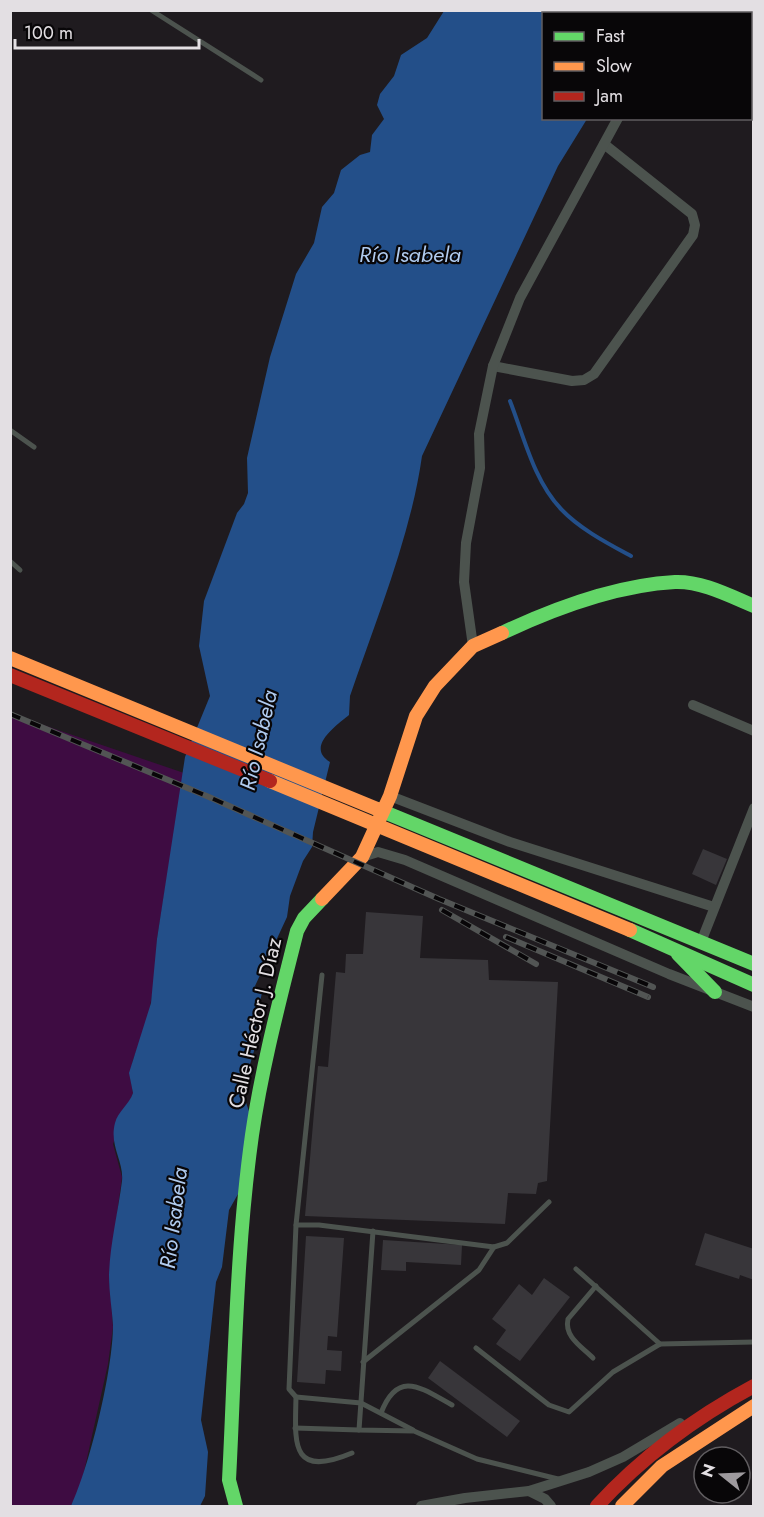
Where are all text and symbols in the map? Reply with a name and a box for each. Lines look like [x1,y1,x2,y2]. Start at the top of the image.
scale bar [15,12,200,50]
legend [542,12,752,120]
text: 100 m [24,20,73,46]
text: Fast [596,23,625,49]
text: Slow [596,53,633,79]
text: Jam [594,83,623,109]
water label: Río Isabela [359,238,461,270]
water label: Río Isabela [231,687,285,793]
street label: Calle Héctor J. Díaz [221,934,289,1111]
water label: Río Isabela [151,1165,195,1271]
north arrow [692,1445,752,1505]
text: N [695,1461,721,1480]

